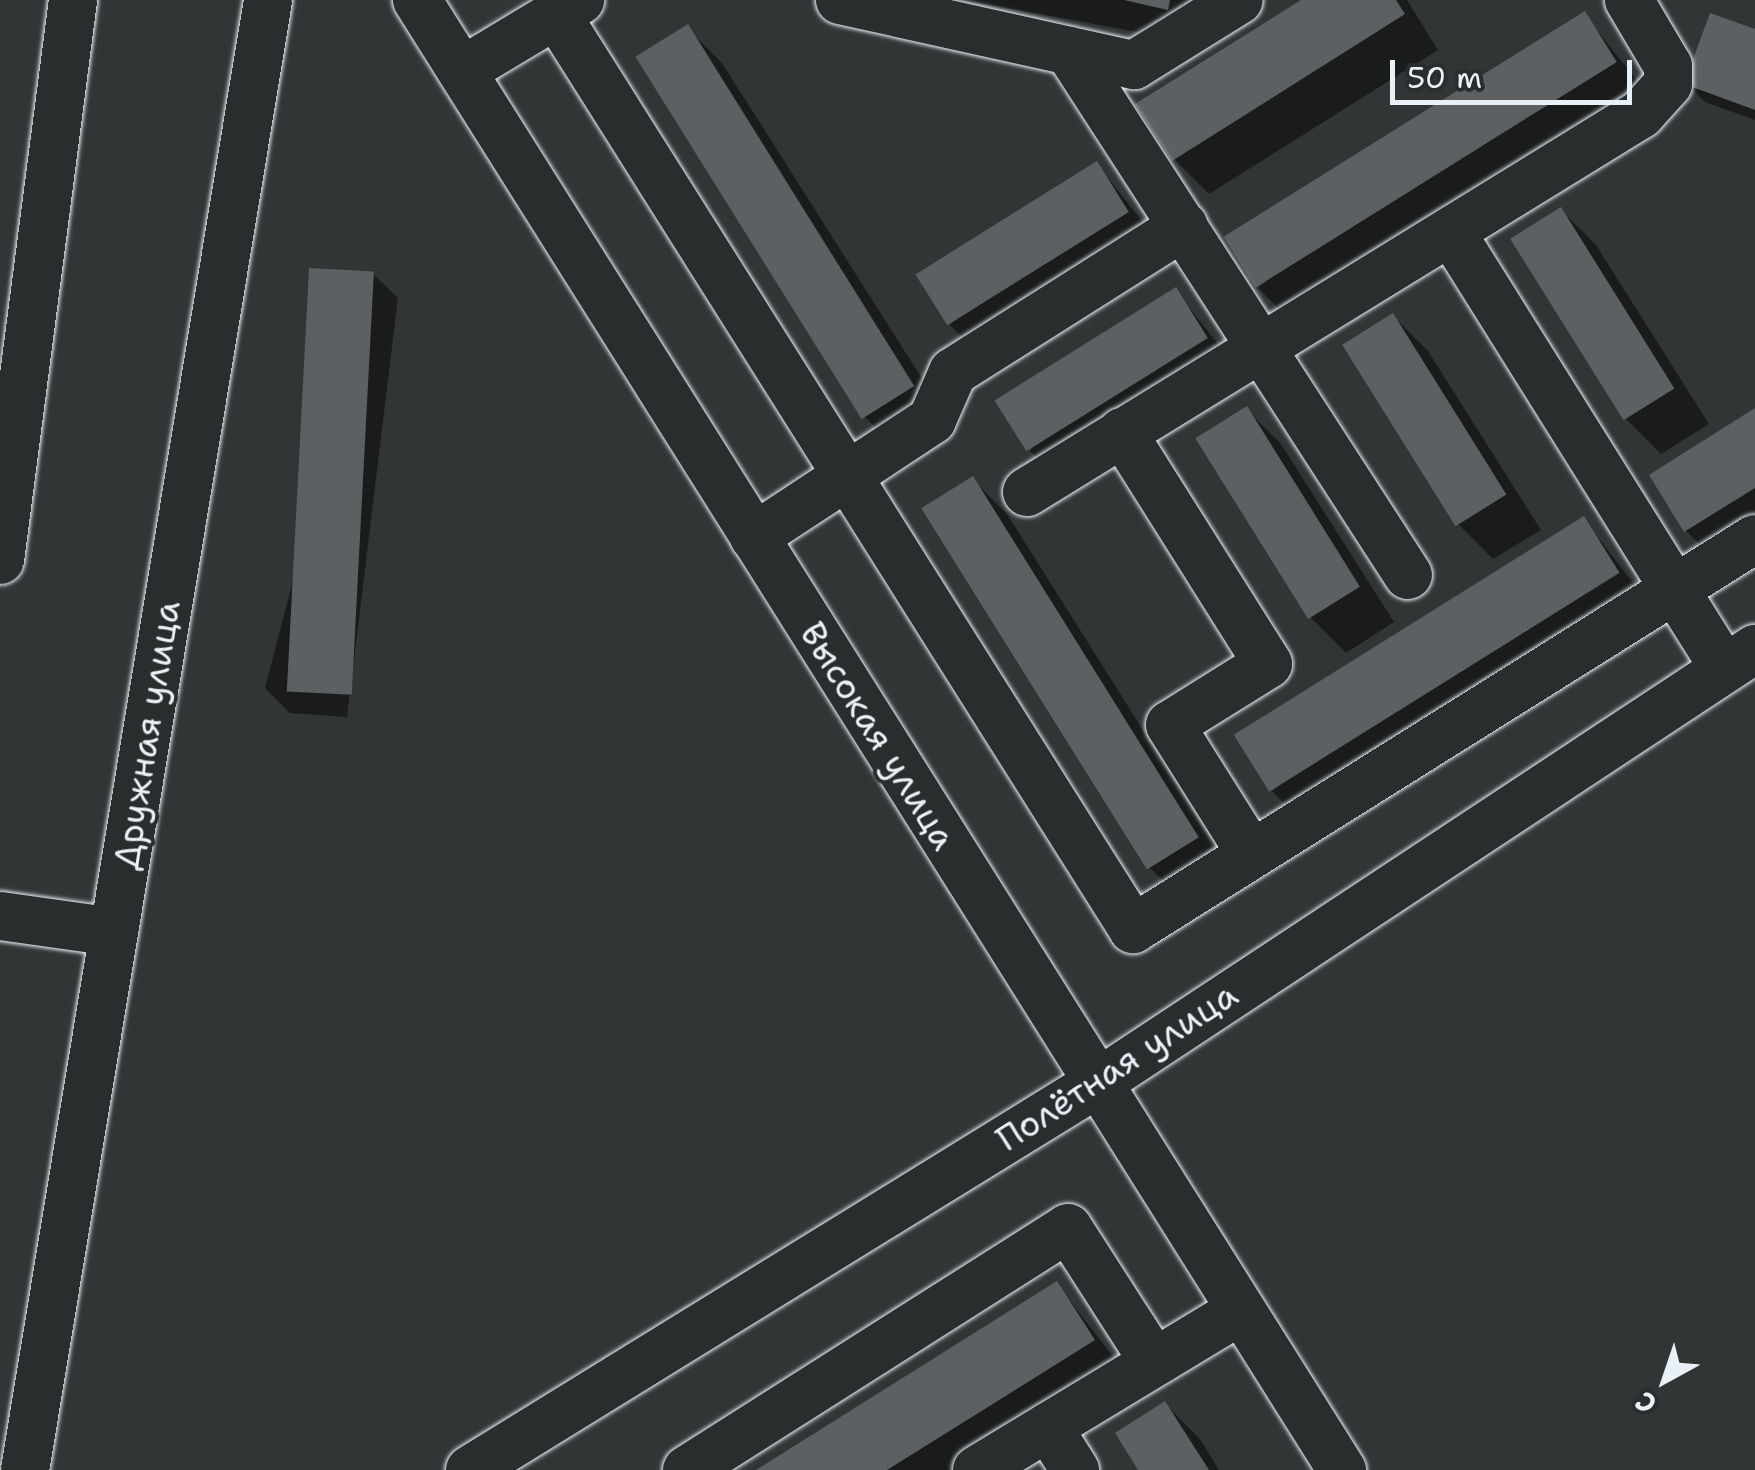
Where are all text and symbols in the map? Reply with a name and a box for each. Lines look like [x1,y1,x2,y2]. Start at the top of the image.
scale bar [1395,40,1638,102]
text: 50 m [1407,57,1482,98]
street label: Дружная улица [105,598,189,872]
street label: Высокая улица [791,614,965,858]
street label: Полётная улица [989,973,1245,1161]
north arrow [1615,1330,1715,1430]
text: С [1627,1383,1665,1423]

